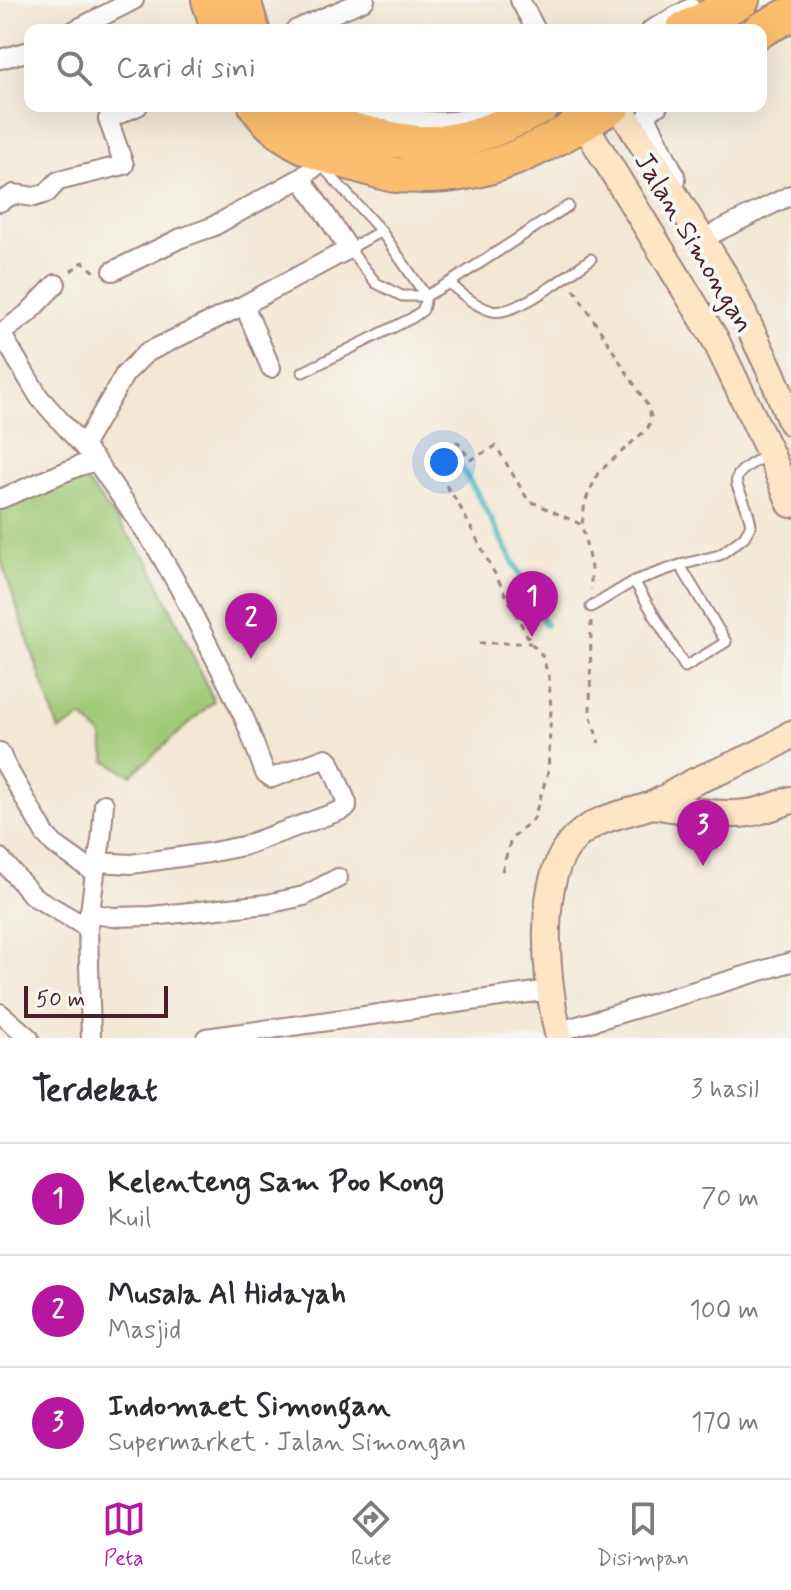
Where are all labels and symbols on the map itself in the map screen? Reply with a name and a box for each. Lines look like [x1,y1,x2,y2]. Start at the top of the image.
street label: Jalan Simongan [624,146,762,340]
your location [424,442,464,482]
pin: 1 [506,571,558,637]
pin: 2 [225,593,277,659]
pin: 3 [677,800,729,866]
scale bar [24,982,168,1018]

